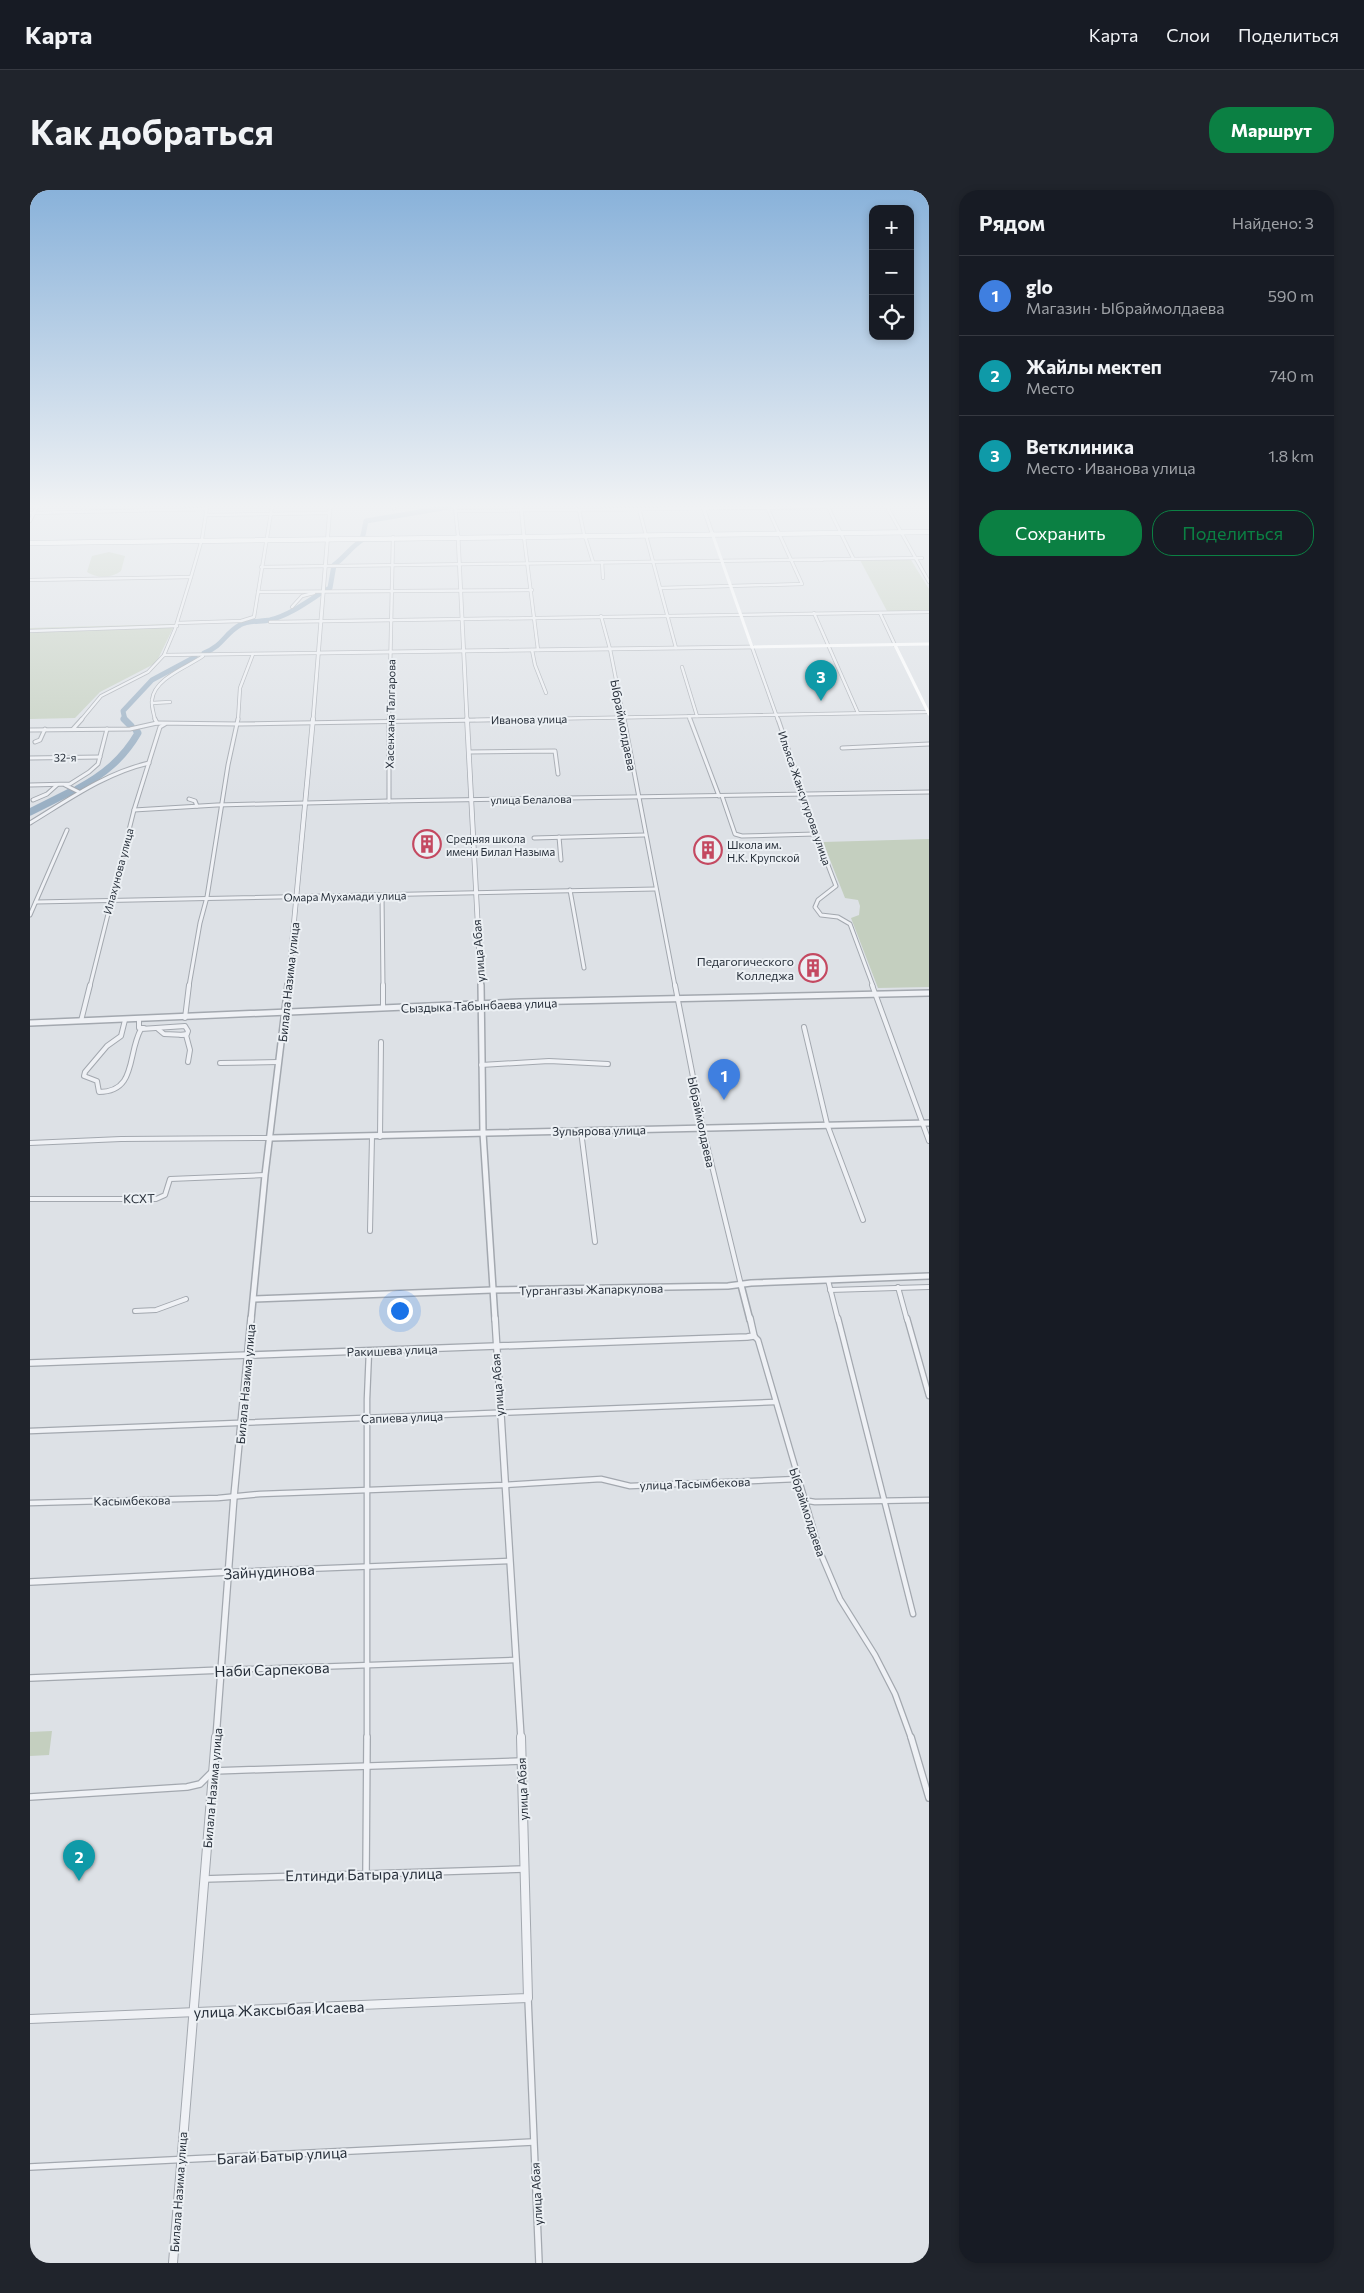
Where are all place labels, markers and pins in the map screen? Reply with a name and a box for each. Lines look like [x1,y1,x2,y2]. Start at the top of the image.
pin: 3 [805,660,837,701]
building icon: Средняя школа имени Билал Назыма [412,829,442,859]
place label: Средняя школа имени Билал Назыма [446,832,555,858]
building icon: Школа им. Н.К. Крупской [693,835,723,865]
place label: Школа им. Н.К. Крупской [727,838,800,864]
building icon: Педагогического Колледжа [798,953,828,983]
place label: Педагогического Колледжа [697,954,794,982]
pin: 1 [708,1059,740,1100]
pin: 2 [63,1840,95,1881]

